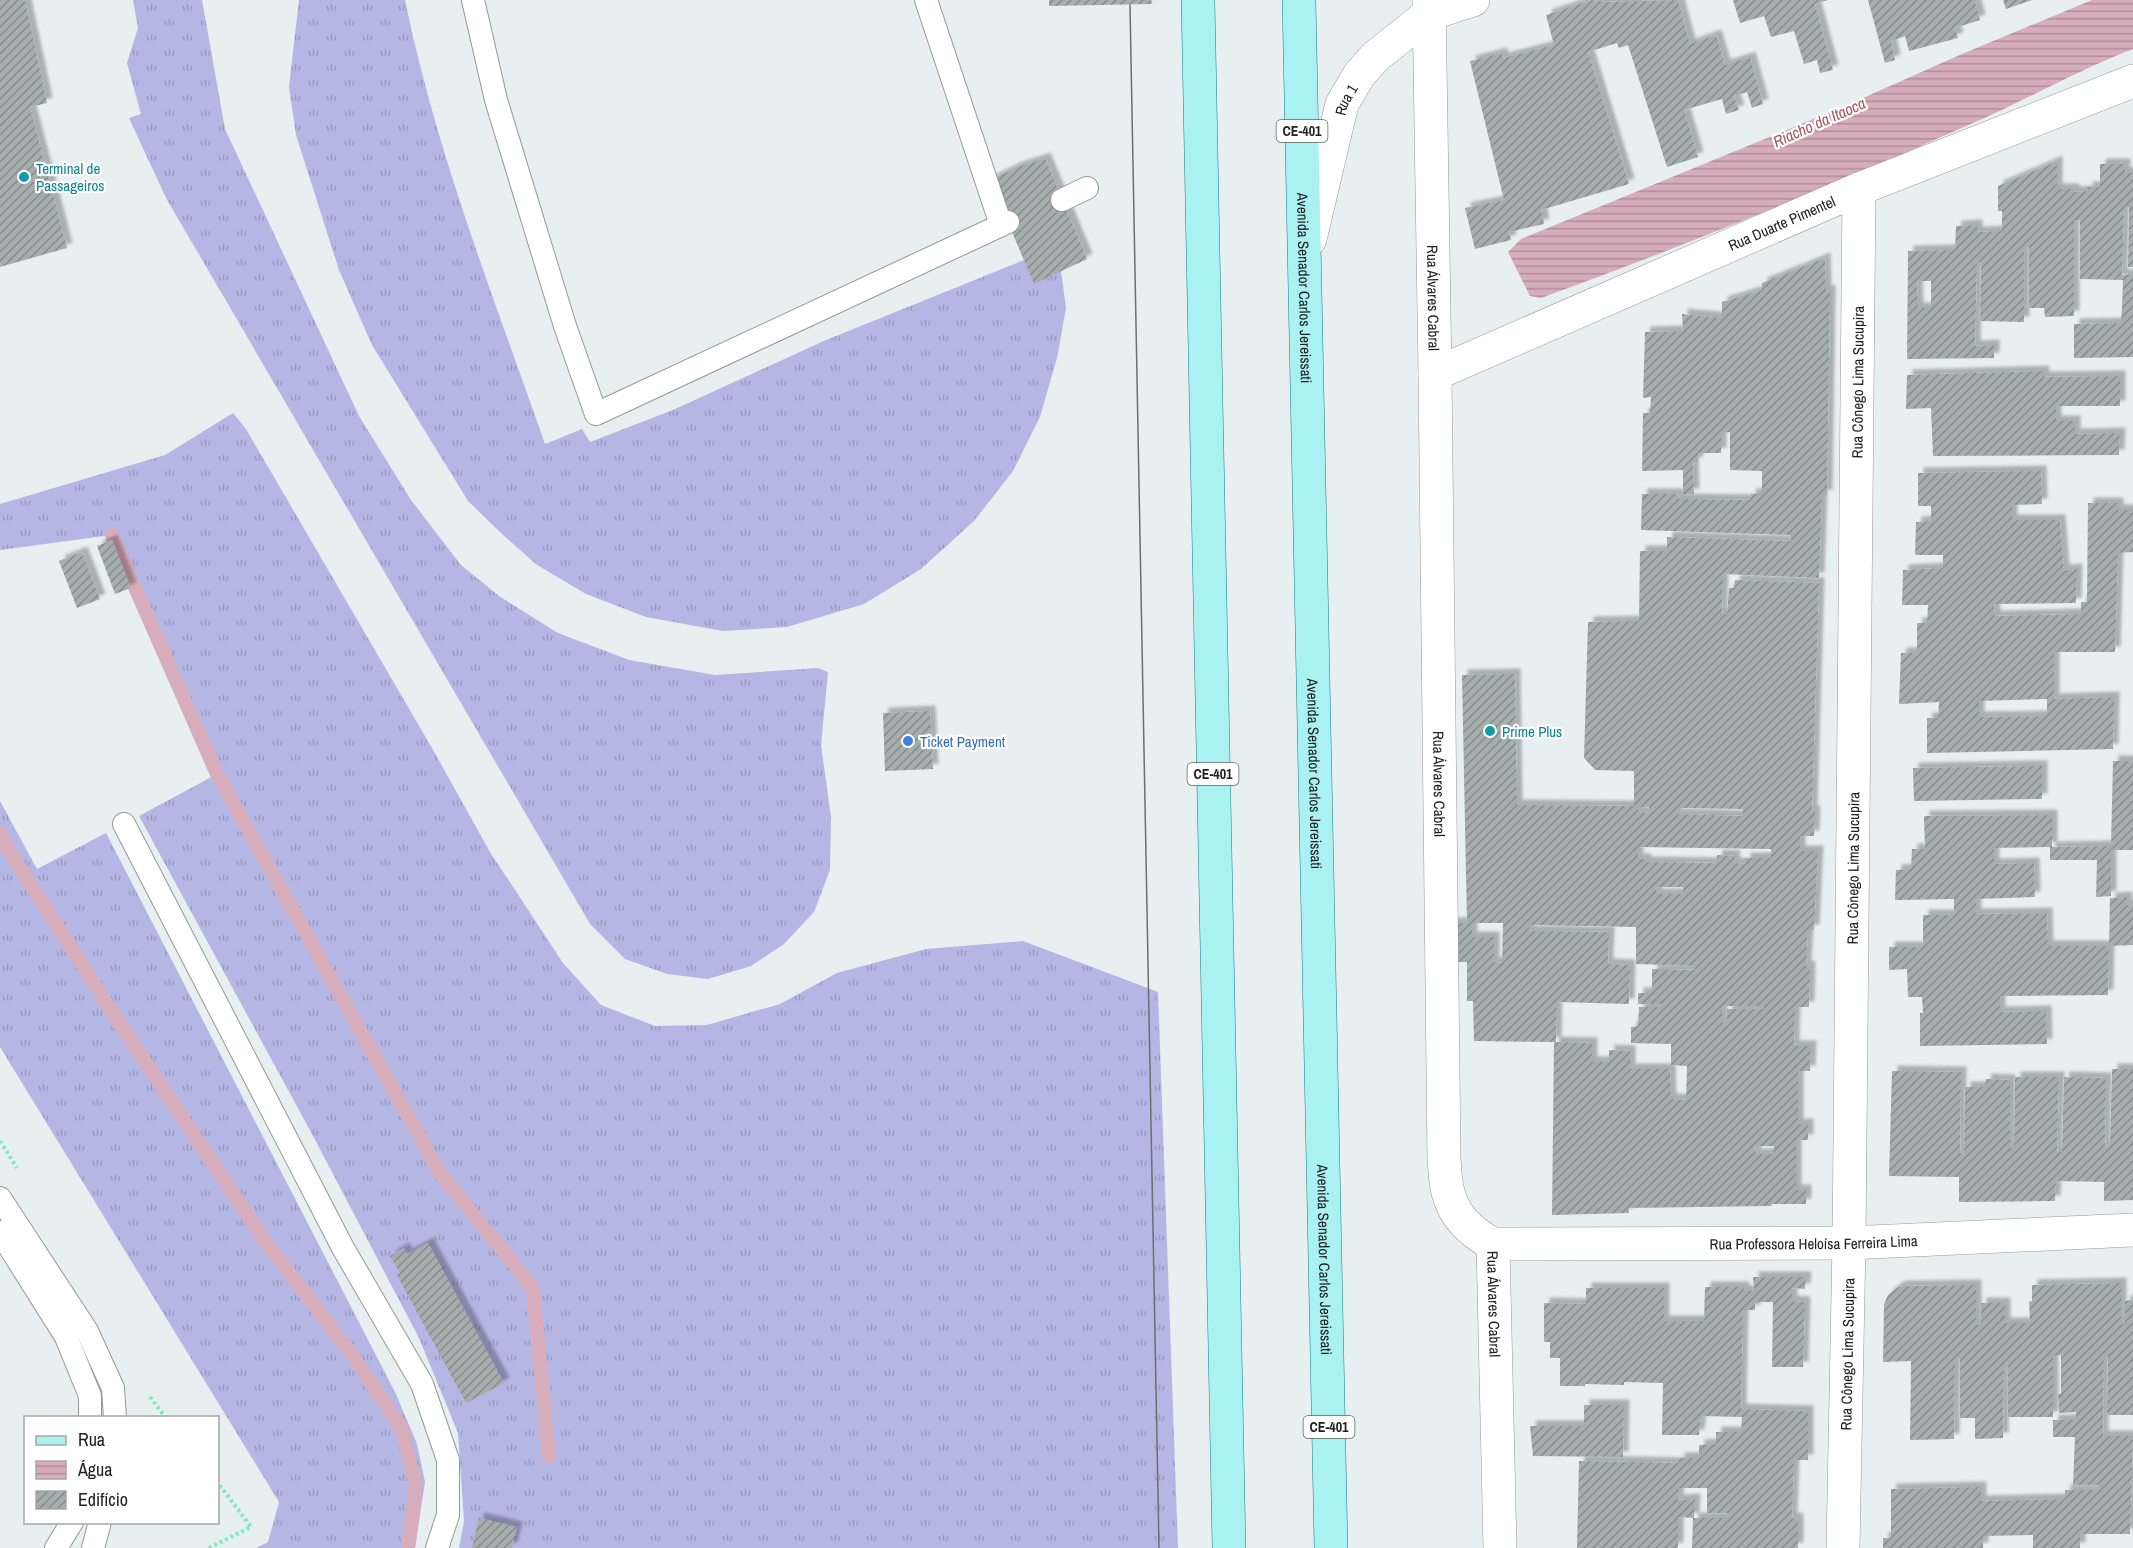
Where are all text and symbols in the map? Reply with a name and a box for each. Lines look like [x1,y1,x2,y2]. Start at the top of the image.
street label: Rua 1 [1329,80,1362,117]
water label: Riacho da Itaoca [1769,92,1869,152]
road number: CE-401 [1276,120,1328,142]
place label: Terminal de Passageiros [36,158,104,196]
marker: Terminal de Passageiros [17,170,31,184]
street label: Rua Duarte Pimentel [1725,190,1838,255]
street label: Avenida Senador Carlos Jereissati [1292,191,1317,383]
street label: Rua Álvares Cabral [1422,245,1445,351]
street label: Rua Cônego Lima Sucupira [1846,306,1868,458]
street label: Avenida Senador Carlos Jereissati [1303,677,1327,869]
place label: Prime Plus [1502,721,1562,742]
marker: Prime Plus [1483,724,1497,738]
place label: Ticket Payment [920,731,1006,752]
street label: Rua Álvares Cabral [1429,731,1451,837]
marker: Ticket Payment [901,734,915,748]
road number: CE-401 [1188,763,1238,785]
street label: Rua Cônego Lima Sucupira [1841,792,1864,944]
street label: Avenida Senador Carlos Jereissati [1313,1163,1338,1355]
street label: Rua Professora Heloísa Ferreira Lima [1710,1229,1918,1254]
street label: Rua Álvares Cabral [1483,1251,1506,1357]
street label: Rua Cônego Lima Sucupira [1835,1277,1859,1431]
legend [24,1416,219,1524]
road number: CE-401 [1304,1416,1354,1438]
text: Rua [78,1427,105,1452]
text: Água [77,1457,112,1482]
text: Edifício [78,1487,128,1512]

